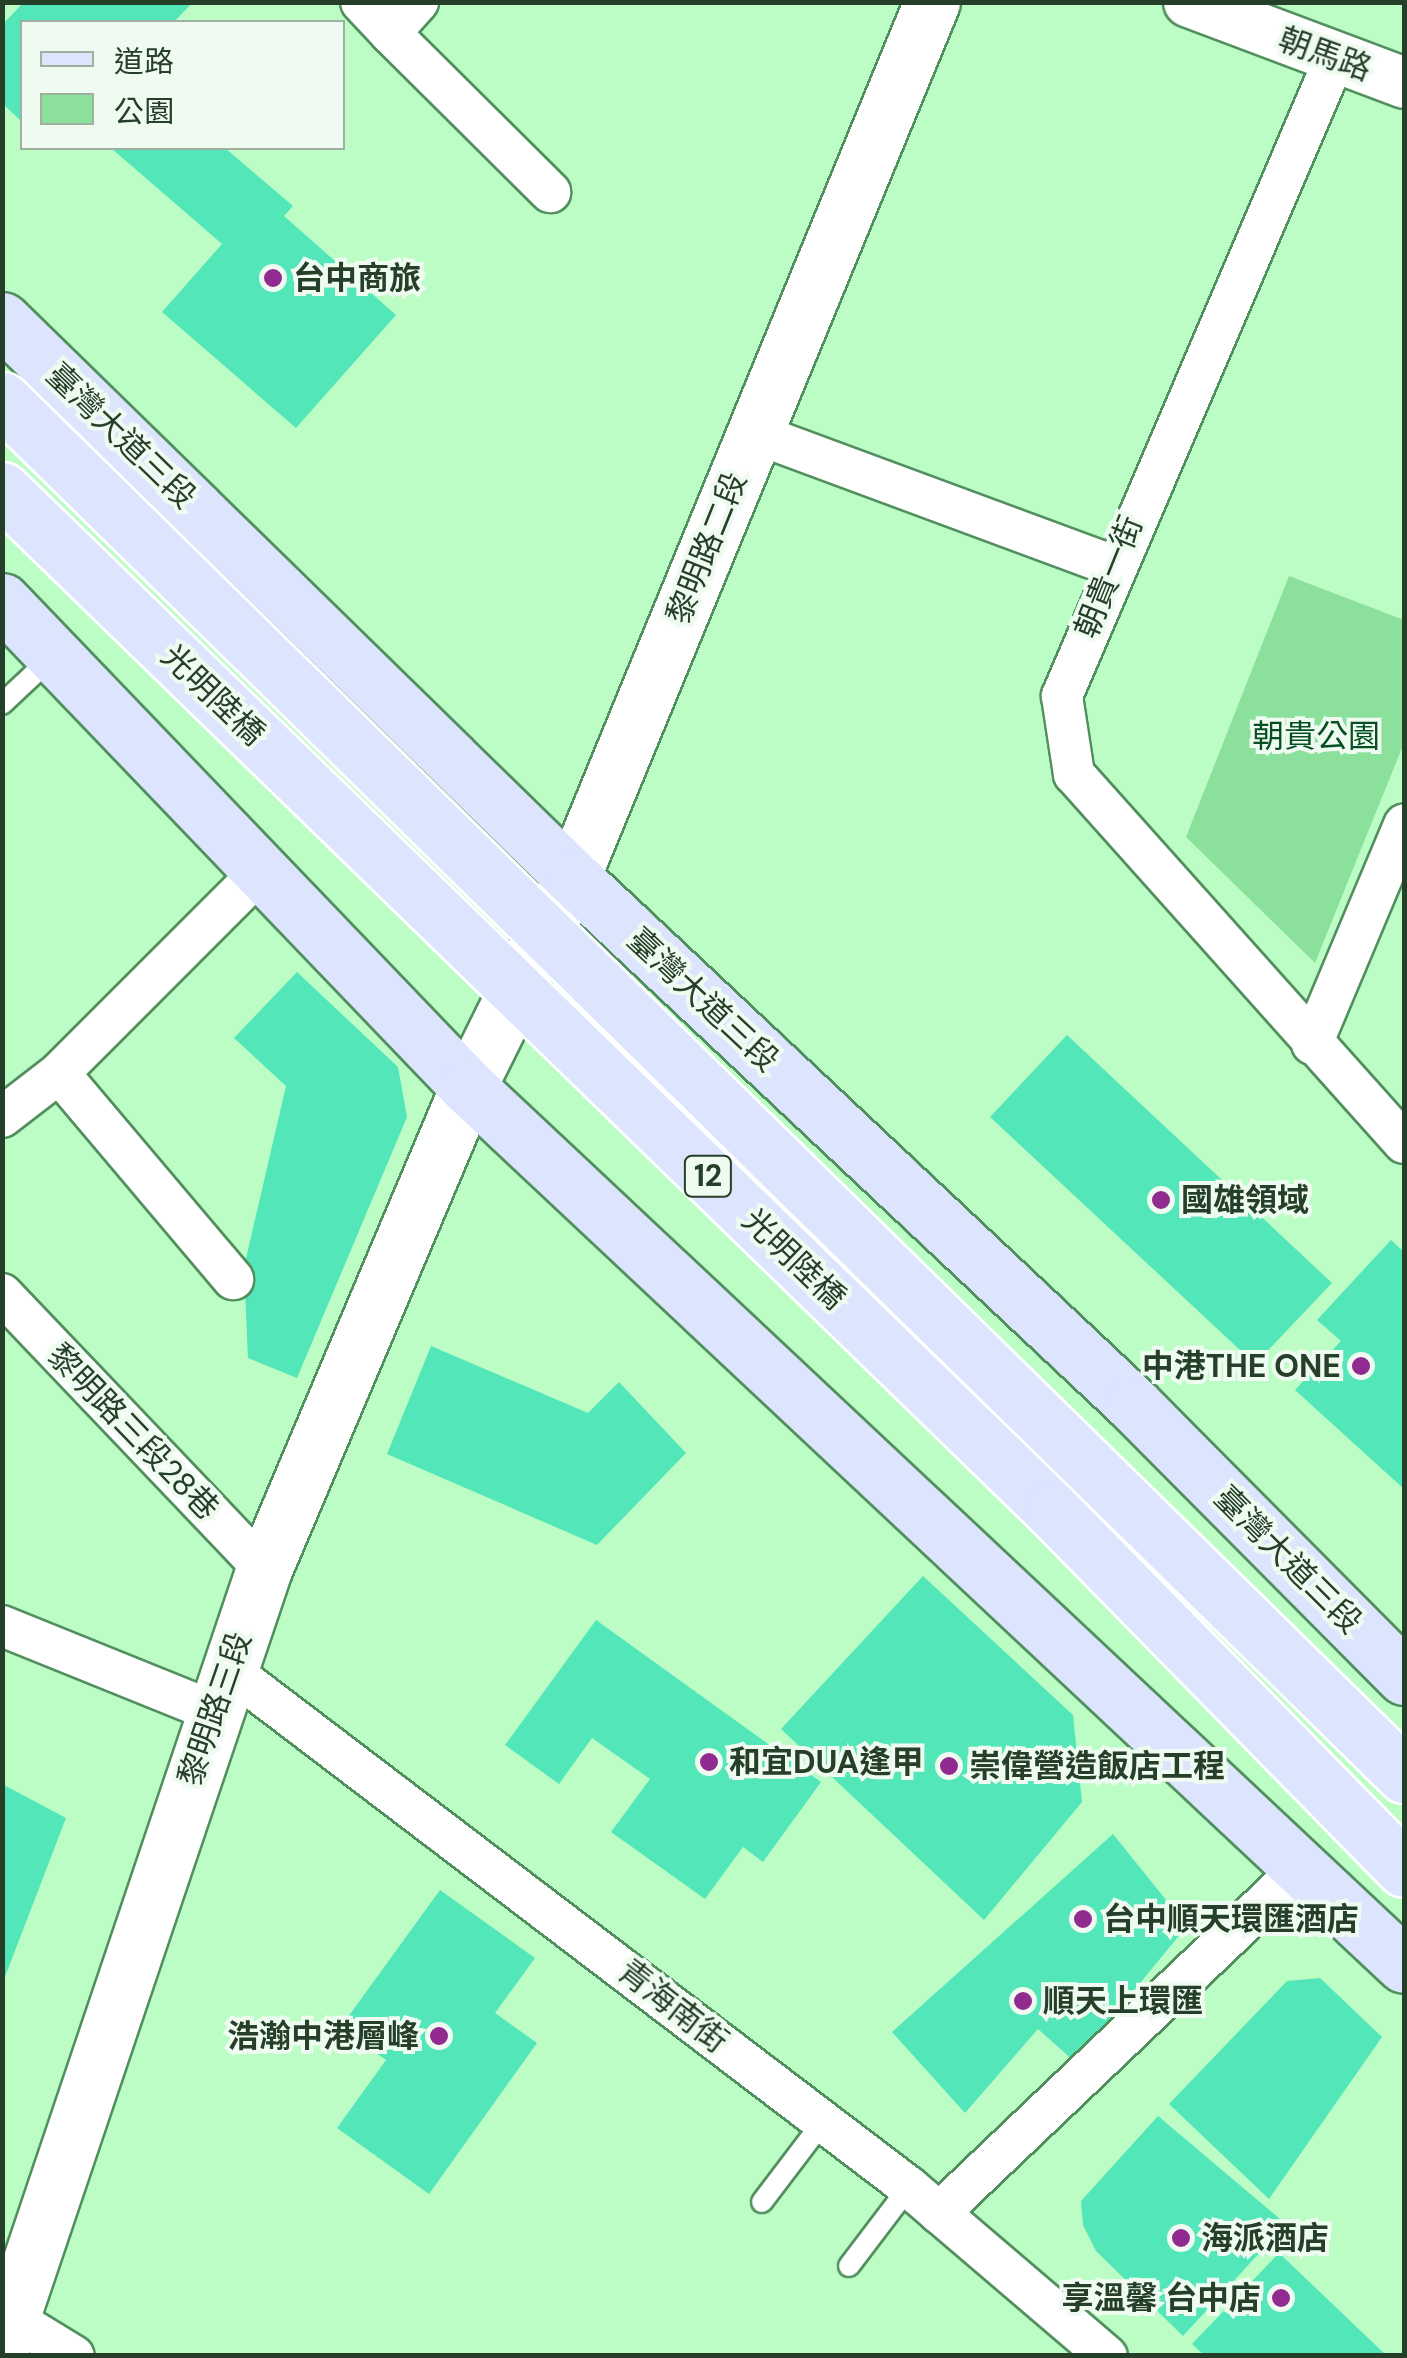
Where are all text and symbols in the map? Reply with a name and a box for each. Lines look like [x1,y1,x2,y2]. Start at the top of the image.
legend [20,20,345,150]
street label: 朝馬路 [1273,20,1377,88]
text: 道路 [114,42,174,81]
text: 公園 [114,92,174,131]
place label: 台中商旅 [293,259,421,297]
marker: 台中商旅 [262,267,284,289]
street label: 臺灣大道三段 [39,356,203,516]
street label: 黎明路二段 [659,467,755,629]
street label: 朝貴一街 [1067,510,1151,644]
street label: 光明陸橋 [154,637,272,753]
park label: 朝貴公園 [1252,717,1380,755]
street label: 臺灣大道三段 [620,920,786,1080]
road number: 12 [683,1151,733,1201]
place label: 國雄領域 [1181,1181,1309,1219]
marker: 國雄領域 [1150,1189,1172,1211]
street label: 光明陸橋 [735,1201,853,1317]
street label: 黎明路三段28巷 [40,1336,226,1528]
place label: 中港THE ONE [1142,1347,1341,1385]
marker: 中港THE ONE [1350,1355,1372,1377]
street label: 臺灣大道三段 [1207,1479,1369,1641]
street label: 黎明路三段 [171,1627,259,1791]
place label: 和宜DUA逢甲 [729,1743,923,1781]
place label: 崇偉營造飯店工程 [969,1747,1225,1785]
marker: 和宜DUA逢甲 [698,1751,720,1773]
marker: 崇偉營造飯店工程 [938,1755,960,1777]
place label: 台中順天環匯酒店 [1103,1900,1359,1938]
marker: 台中順天環匯酒店 [1072,1908,1094,1930]
street label: 青海南街 [611,1951,735,2061]
place label: 順天上環匯 [1043,1982,1203,2020]
marker: 順天上環匯 [1012,1990,1034,2012]
place label: 浩瀚中港層峰 [227,2017,419,2055]
marker: 浩瀚中港層峰 [428,2025,450,2047]
place label: 海派酒店 [1201,2219,1329,2257]
marker: 海派酒店 [1170,2227,1192,2249]
place label: 享溫馨 台中店 [1061,2279,1261,2317]
marker: 享溫馨 台中店 [1270,2287,1292,2309]

